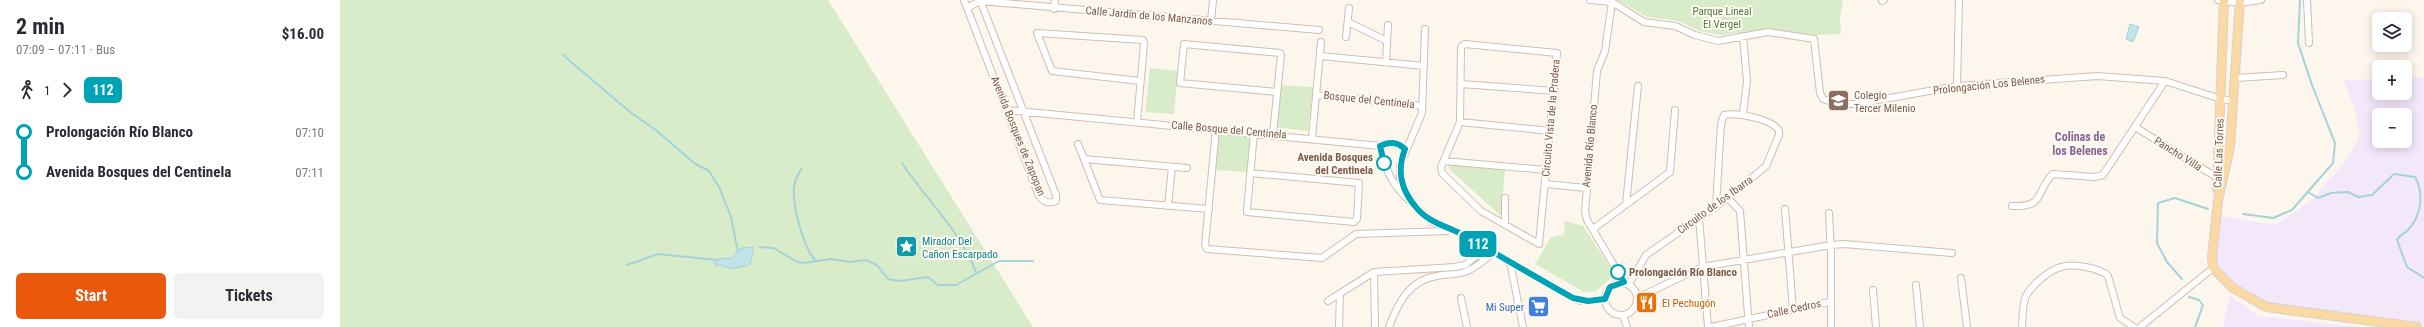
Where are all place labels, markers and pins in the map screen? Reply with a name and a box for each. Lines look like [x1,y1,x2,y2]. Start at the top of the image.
school or university icon: Colegio Tercer Milenio [1826,88,1852,114]
place label: Colegio Tercer Milenio [1854,89,1916,115]
place label: Avenida Bosques del Centinela [1297,151,1373,177]
marker: Avenida Bosques del Centinela [1376,155,1392,171]
place icon: Mirador Del Cañon Escarpado [893,234,919,260]
place label: Mirador Del Cañon Escarpado [922,235,999,261]
marker: Prolongación Río Blanco [1610,264,1626,280]
place label: Prolongación Río Blanco [1629,266,1737,279]
restaurant icon: El Pechugón [1633,290,1659,316]
supermarket icon: Mi Super [1526,294,1552,320]
place label: El Pechugón [1662,297,1716,310]
place label: Mi Super [1486,301,1525,314]

